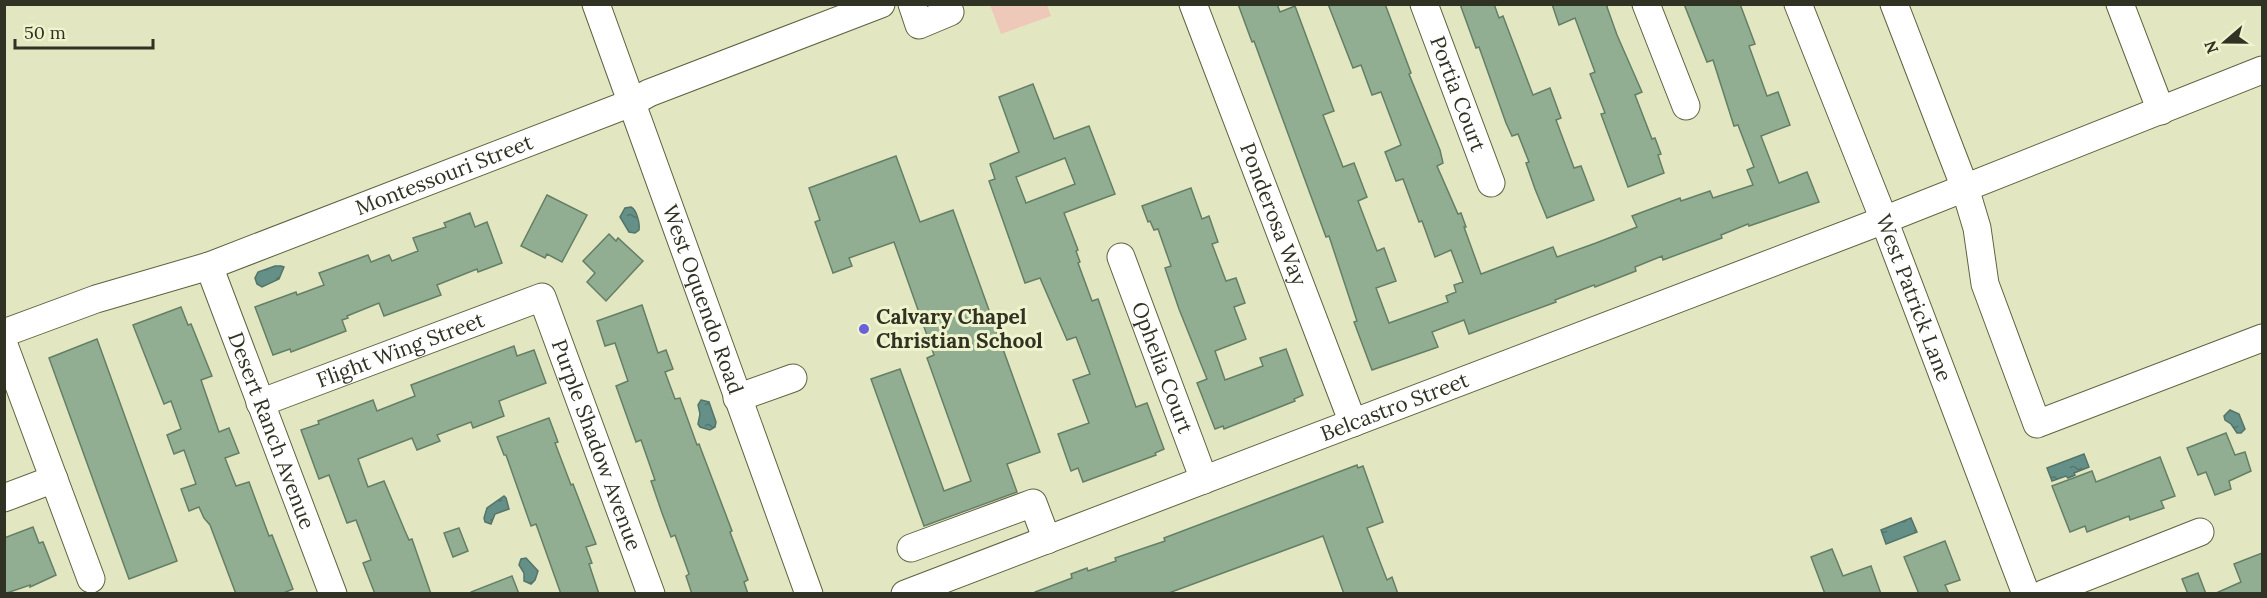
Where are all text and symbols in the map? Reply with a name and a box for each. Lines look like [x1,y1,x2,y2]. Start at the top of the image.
scale bar [15,12,153,50]
north arrow [2195,12,2255,72]
text: 50 m [24,21,66,44]
street label: Portia Court [1424,32,1492,156]
text: N [2199,38,2222,56]
street label: Montessouri Street [352,128,537,221]
street label: Ponderosa Way [1234,139,1313,289]
street label: West Oquendo Road [657,201,750,398]
street label: West Patrick Lane [1870,210,1958,385]
street label: Ophelia Court [1126,298,1200,438]
place label: Calvary Chapel Christian School [876,303,1043,354]
street label: Flight Wing Street [313,306,489,394]
marker: Calvary Chapel Christian School [857,322,871,336]
street label: Desert Ranch Avenue [222,328,321,533]
street label: Purple Shadow Avenue [546,335,648,554]
street label: Belcastro Street [1316,366,1473,447]

